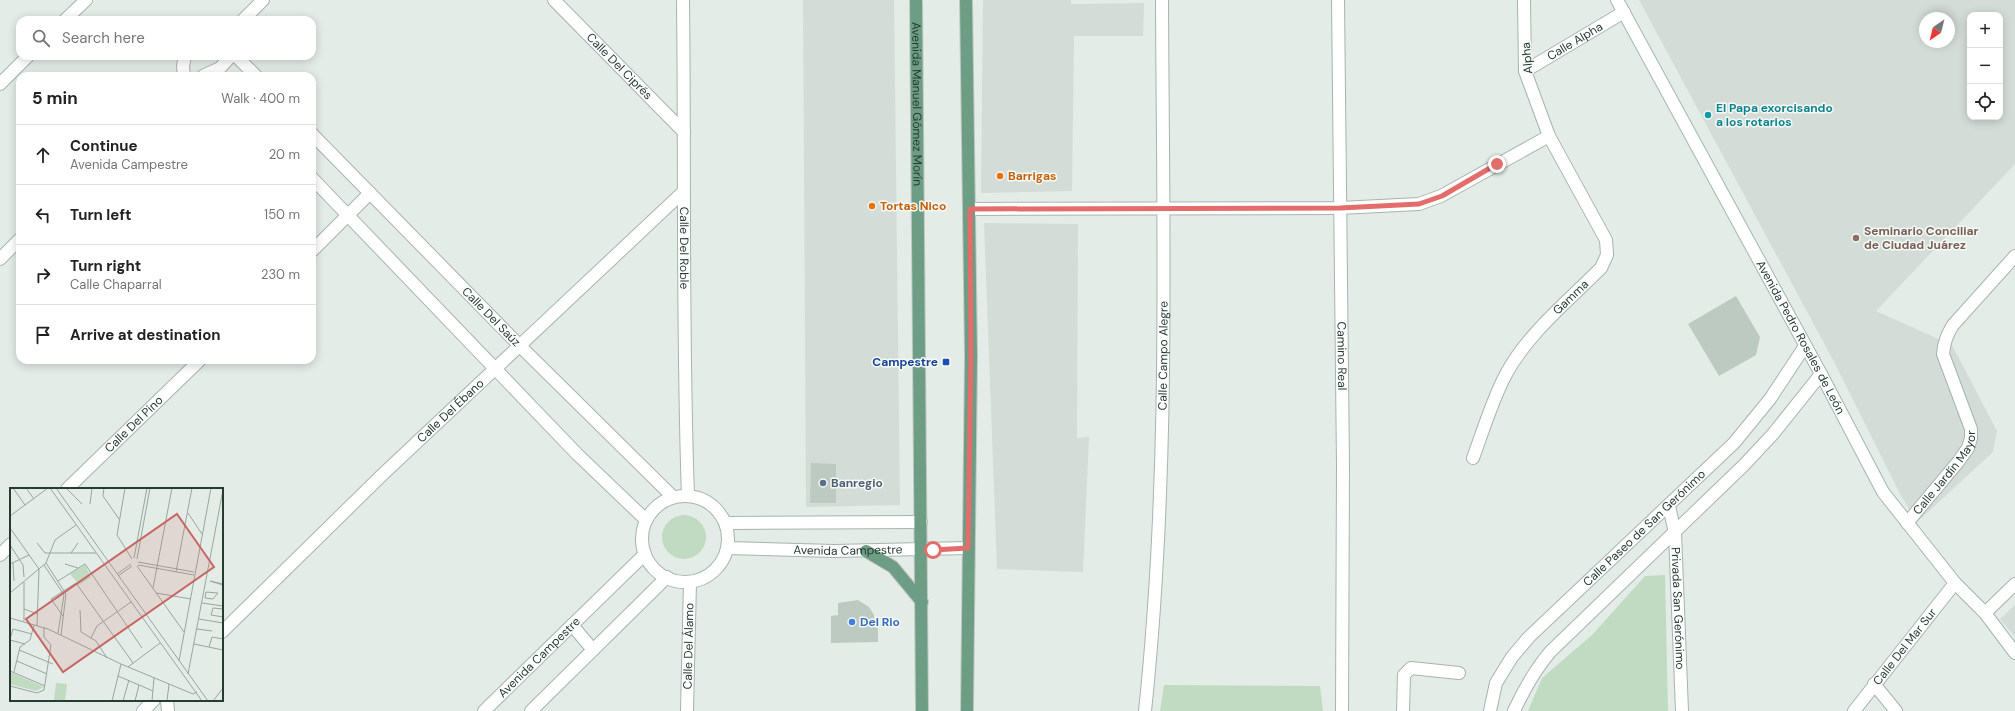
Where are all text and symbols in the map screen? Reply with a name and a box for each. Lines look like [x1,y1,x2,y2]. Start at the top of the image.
north arrow [1919,12,1955,48]
map controls [1967,12,2003,120]
button: + [1967,12,2003,48]
search box [16,16,316,60]
street label: Calle Alpha [1544,19,1606,64]
street label: Avenida Manuel Gómez Morín [908,22,926,186]
icon: search [30,27,52,49]
text: Search here [62,28,145,48]
street label: Calle Del Ciprés [583,29,656,103]
street label: Alpha [1518,42,1536,74]
button: − [1967,48,2003,84]
button: locate [1967,84,2003,120]
text: 5 min [32,87,78,109]
text: Walk · 400 m [221,90,300,107]
place label: El Papa exorcisando a los rotarios [1716,100,1833,130]
marker: El Papa exorcisando a los rotarios [1703,110,1713,120]
text: Continue [70,136,138,156]
icon: ahead [32,144,54,166]
text: 20 m [269,146,300,163]
route end [1488,155,1506,173]
text: Avenida Campestre [70,156,188,173]
place label: Barrigas [1008,168,1056,184]
marker: Barrigas [995,171,1005,181]
place label: Tortas Nico [880,198,946,214]
marker: Tortas Nico [867,201,877,211]
icon: left [32,204,54,226]
text: Turn left [70,205,131,225]
text: 150 m [264,206,300,223]
street label: Calle Del Roble [676,207,692,289]
place label: Seminario Conciliar de Ciudad Juárez [1864,223,1979,253]
marker: Seminario Conciliar de Ciudad Juárez [1851,233,1861,243]
text: Turn right [70,256,141,276]
street label: Avenida Pedro Rosales de León [1753,258,1849,417]
icon: right [32,264,54,286]
text: 230 m [261,266,300,283]
text: Calle Chaparral [70,276,162,293]
street label: Gamma [1549,276,1592,318]
street label: Calle Del Saúz [458,284,524,350]
street label: Calle Campo Alegre [1154,301,1172,410]
street label: Camino Real [1333,322,1350,390]
icon: arrive [32,324,54,346]
text: Arrive at destination [70,325,221,345]
place label: Campestre [872,354,938,370]
marker: Campestre [941,357,951,367]
street label: Calle Del Ébano [413,375,487,446]
street label: Calle Del Pino [101,392,166,456]
street label: Calle Jardín Mayor [1909,430,1980,518]
street label: Calle Paseo de San Gerónimo [1579,466,1709,590]
place label: Banregio [831,475,883,491]
marker: Banregio [818,478,828,488]
inset map [10,488,223,701]
street label: Avenida Campestre [793,541,903,559]
route start [924,541,942,559]
street label: Privada San Gerónimo [1668,547,1688,670]
street label: Calle Del Álamo [680,603,698,689]
street label: Calle Del Mar Sur [1869,604,1941,689]
street label: Avenida Campestre [495,613,584,701]
place label: Del Rio [860,614,900,630]
marker: Del Rio [847,617,857,627]

